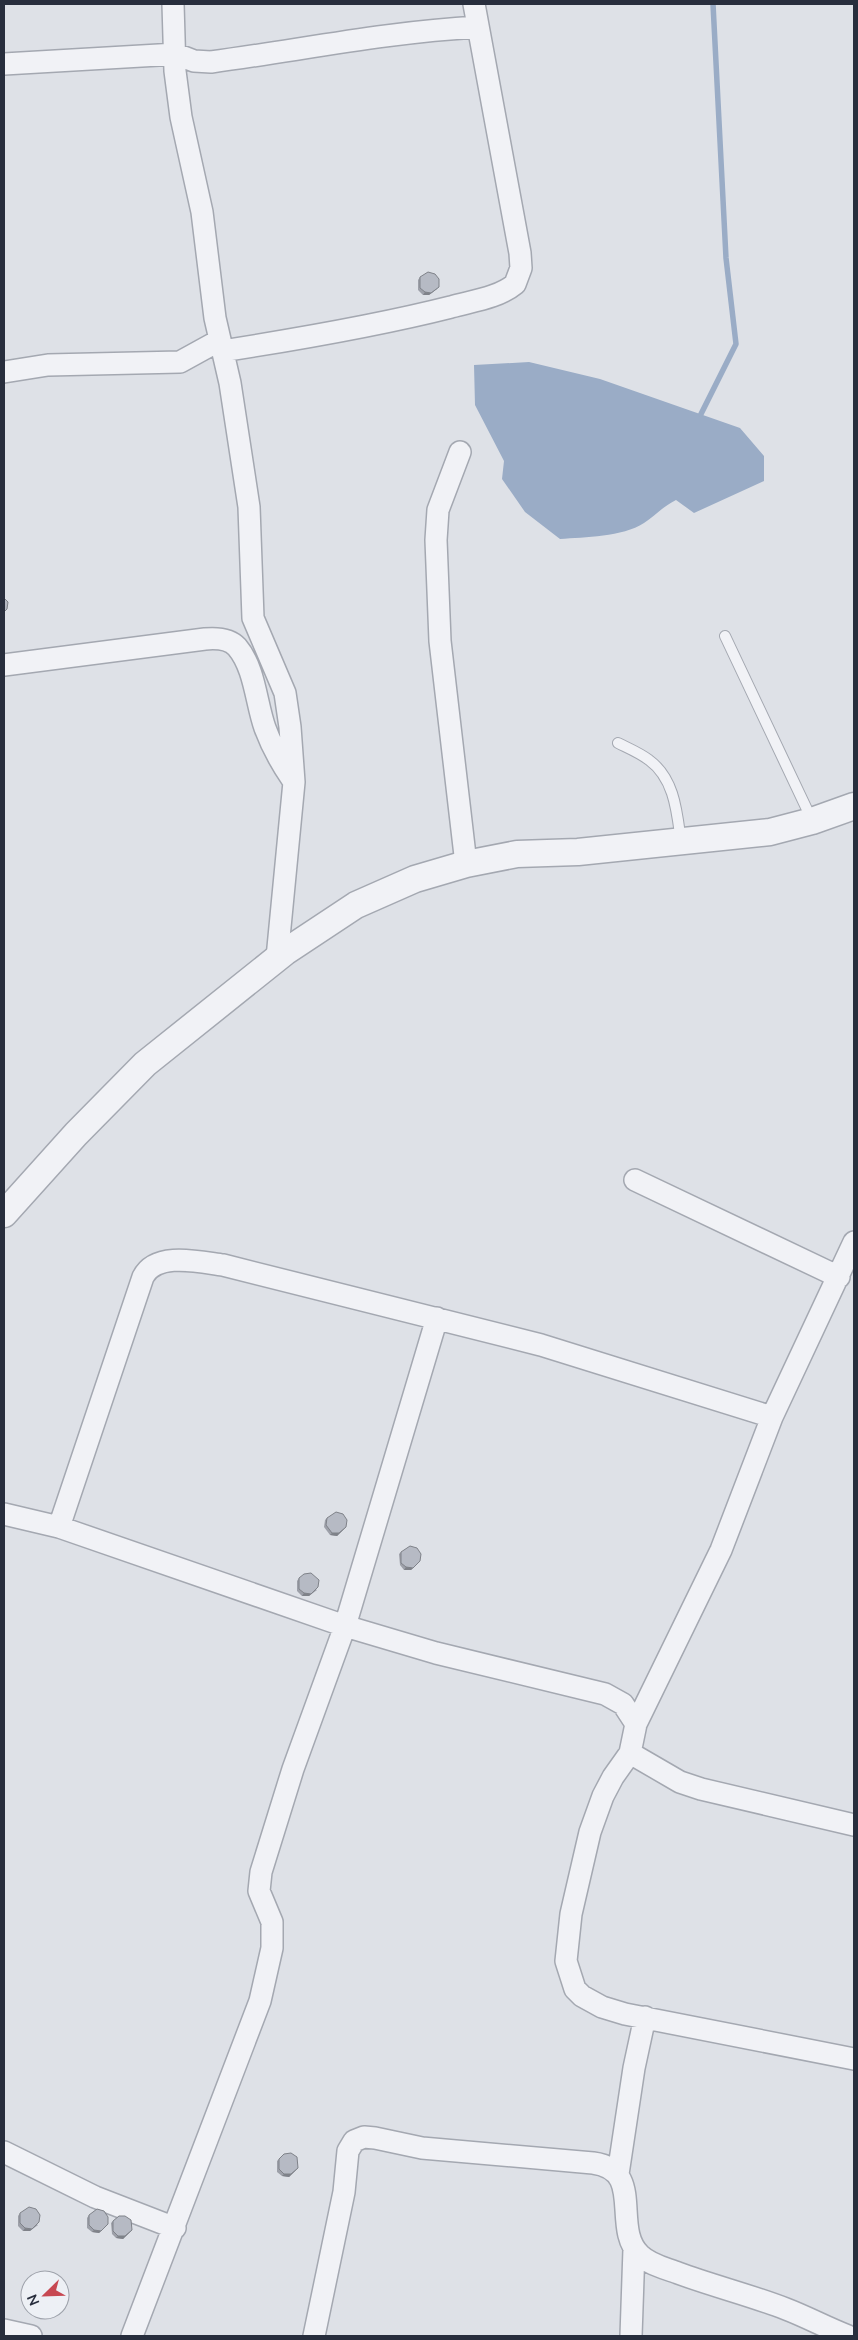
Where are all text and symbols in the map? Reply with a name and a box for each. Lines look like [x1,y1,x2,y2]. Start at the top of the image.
north arrow [20,2270,70,2320]
text: N [23,2292,43,2308]

